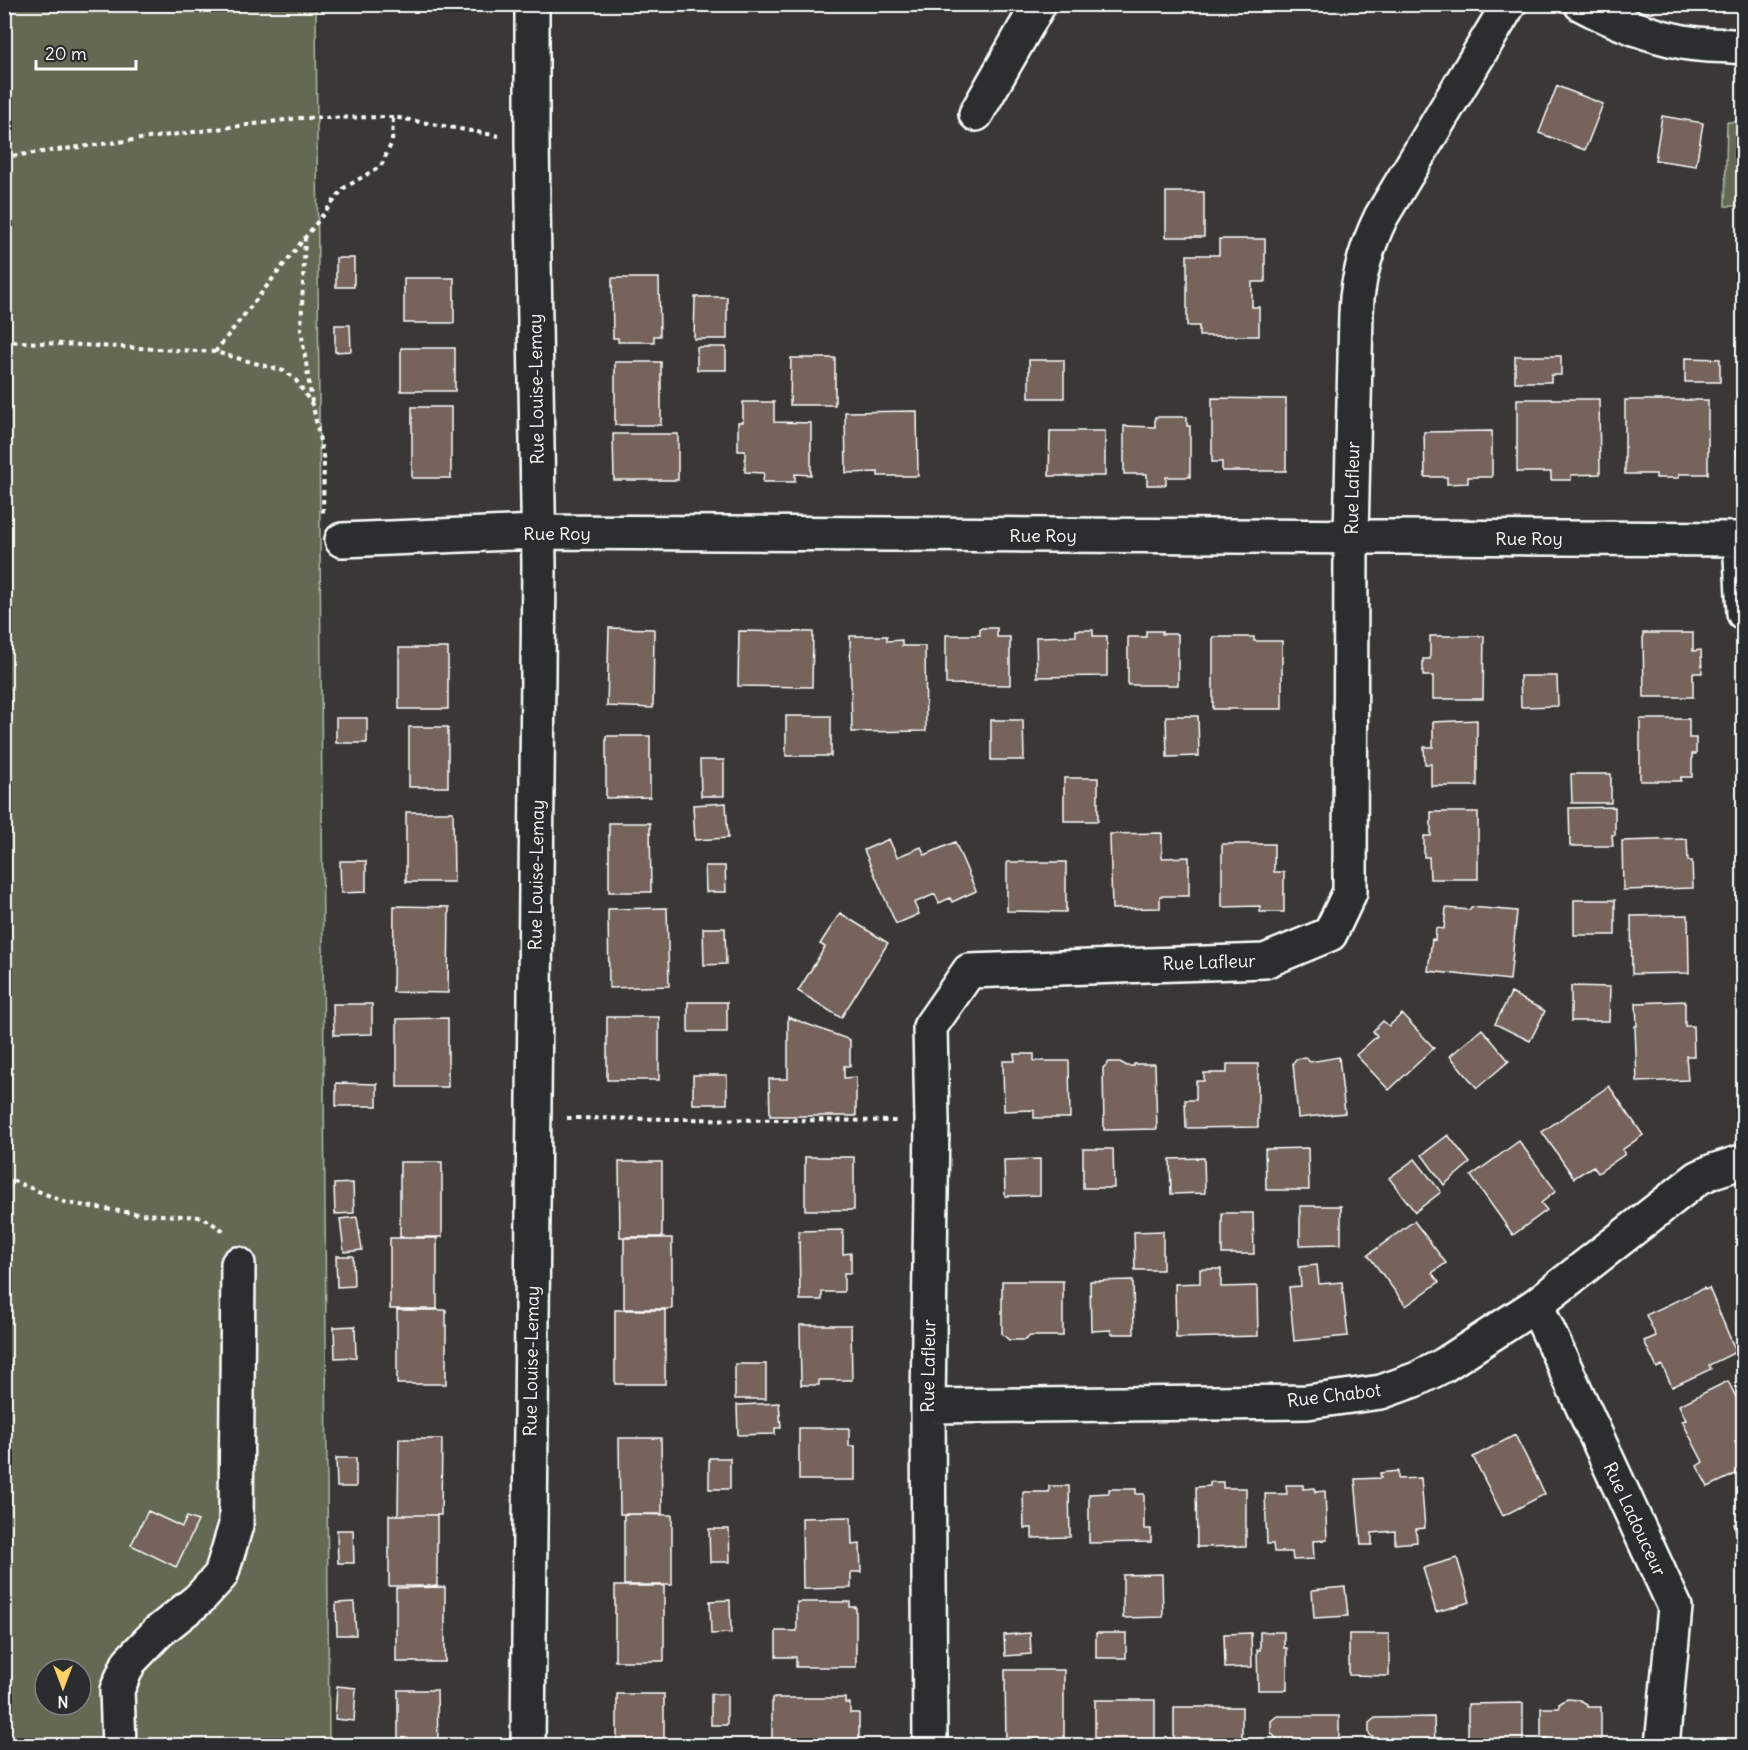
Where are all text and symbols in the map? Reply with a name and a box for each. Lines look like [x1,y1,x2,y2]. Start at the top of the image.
scale bar [36,33,136,71]
text: 20 m [45,42,87,65]
street label: Rue Louise-Lemay [523,313,549,465]
street label: Rue Lafleur [1340,441,1364,535]
street label: Rue Roy [523,522,591,545]
street label: Rue Roy [1009,524,1077,547]
street label: Rue Roy [1495,527,1563,550]
street label: Rue Louise-Lemay [523,799,549,951]
street label: Rue Lafleur [1162,949,1257,975]
street label: Rue Louise-Lemay [518,1285,544,1437]
street label: Rue Lafleur [916,1319,940,1413]
street label: Rue Chabot [1286,1378,1382,1412]
street label: Rue Ladouceur [1599,1458,1672,1580]
north arrow [33,1657,93,1717]
text: N [57,1692,69,1712]

